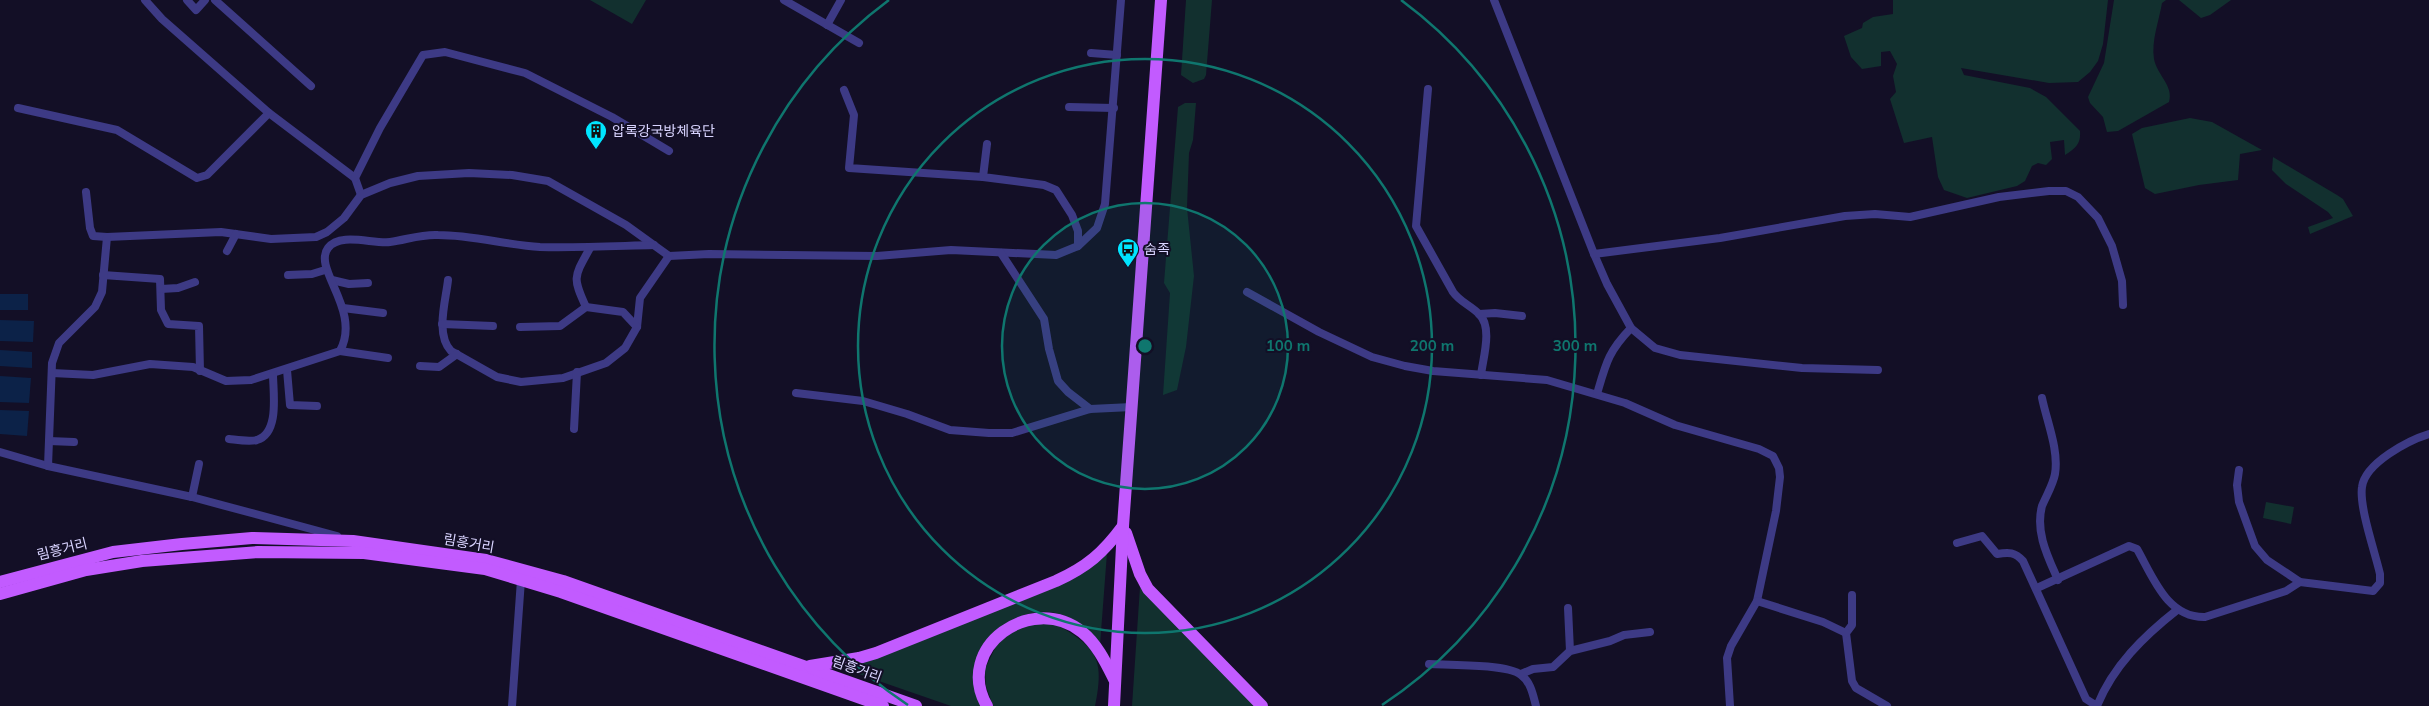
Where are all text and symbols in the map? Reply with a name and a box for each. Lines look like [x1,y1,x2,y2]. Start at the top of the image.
building icon: 압록강국방체육단 [584,119,608,150]
place label: 압록강국방체육단 [612,122,715,140]
bus stop icon: 숨족 [1116,237,1140,268]
place label: 숨족 [1144,240,1170,258]
text: 100 m [1266,336,1310,355]
text: 200 m [1410,336,1454,355]
text: 300 m [1553,336,1597,355]
centre of rings [1136,337,1154,355]
street label: 림흥거리 [442,530,496,556]
street label: 림흥거리 [35,534,89,564]
street label: 림흥거리 [830,652,884,686]

